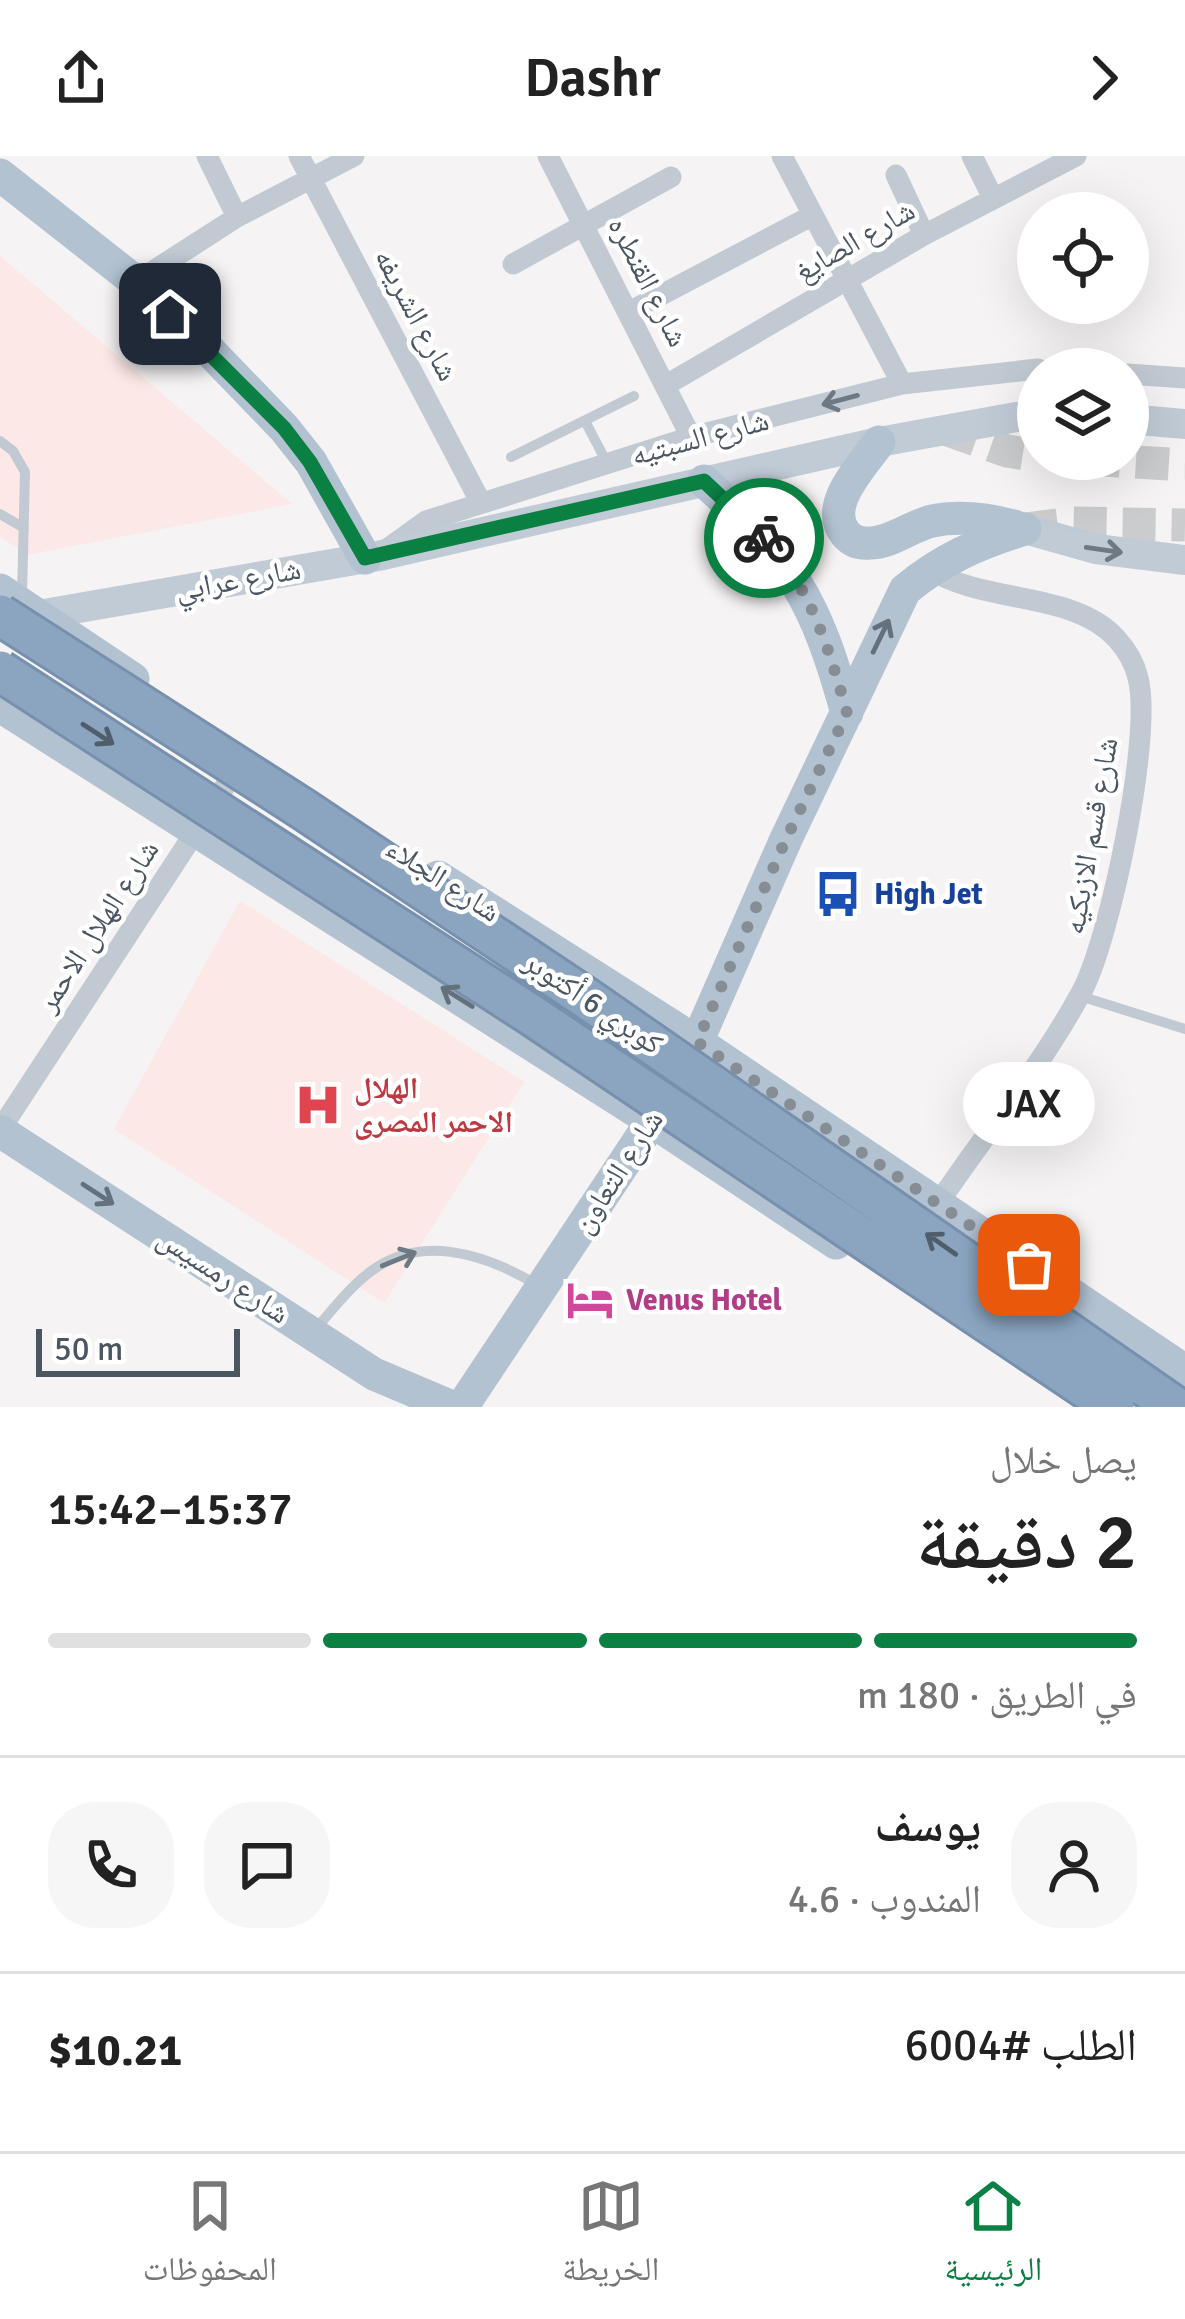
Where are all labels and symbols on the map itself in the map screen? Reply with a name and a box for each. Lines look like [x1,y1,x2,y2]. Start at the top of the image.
street label: شارع الصايغ [788,192,922,290]
street label: شارع القنطره [600,211,696,353]
street label: شارع الشريفه [366,242,466,388]
pin [119,263,221,365]
one-way arrow [822,391,860,413]
street label: شارع السبتيه [627,402,773,474]
courier [704,478,824,598]
one-way arrow [1083,539,1122,562]
street label: شارع عرابي [172,551,305,614]
one-way arrow [871,619,894,654]
one-way arrow [81,722,115,747]
street label: شارع قسم الازبكيه [1055,735,1127,937]
street label: شارع الجلاء [379,829,507,931]
street label: شارع الهلال الاحمر [28,833,167,1020]
bus stop icon: High Jet [813,869,863,919]
place label: High Jet [874,876,983,913]
street label: كوبري 6 أكتوبر [513,942,670,1067]
one-way arrow [441,985,475,1010]
callout: JAX [963,1061,1095,1145]
place label: الهلال الاحمر المصرى [354,1070,513,1141]
hospital icon: الهلال الاحمر المصرى [293,1080,343,1130]
street label: شارع التعاون [564,1103,672,1241]
one-way arrow [80,1182,114,1207]
pin [978,1214,1080,1316]
street label: شارع رمسيس [150,1220,296,1332]
one-way arrow [925,1232,959,1257]
one-way arrow [380,1247,417,1268]
hotel icon: Venus Hotel [565,1275,615,1325]
place label: Venus Hotel [626,1282,782,1319]
scale bar [36,1323,240,1376]

